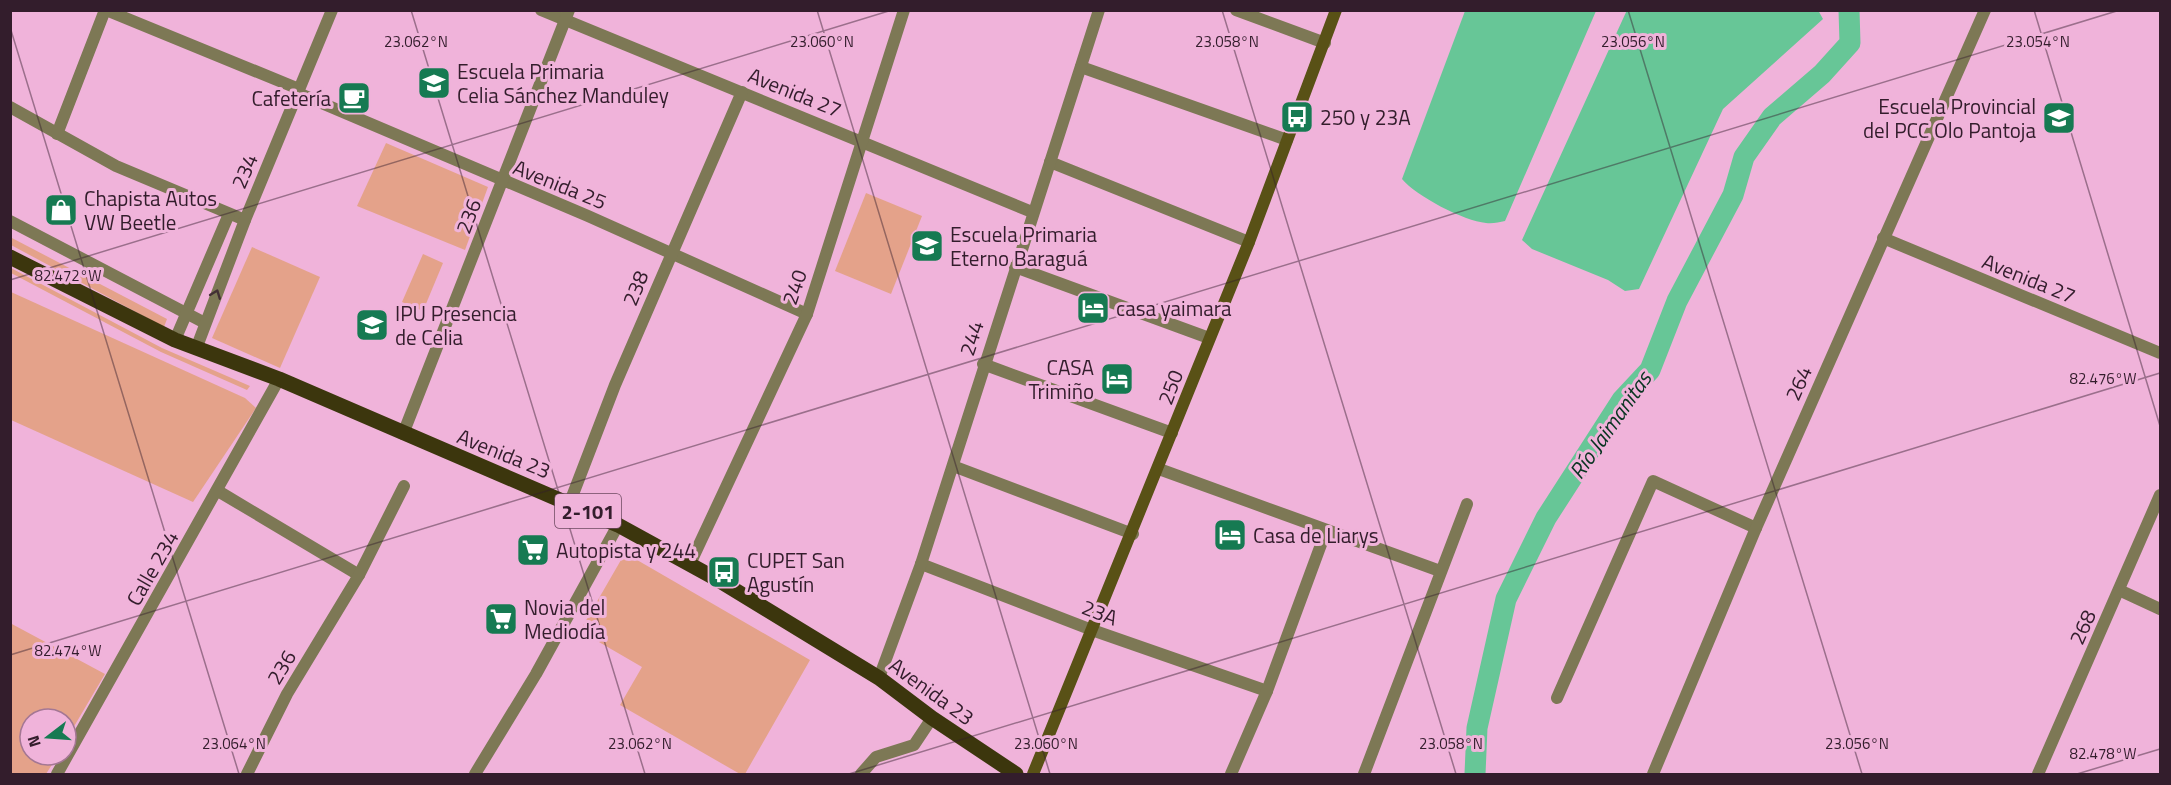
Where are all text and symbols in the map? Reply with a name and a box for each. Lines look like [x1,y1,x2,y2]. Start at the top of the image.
text: 23.062°N [384,30,448,53]
text: 23.060°N [790,30,854,53]
text: 23.058°N [1195,30,1259,53]
text: 23.056°N [1601,30,1665,53]
text: 23.054°N [2006,30,2070,53]
place label: Escuela Primaria Celia Sánchez Manduley [457,55,669,111]
street label: Avenida 27 [743,59,847,125]
school or university icon: Escuela Primaria Celia Sánchez Manduley [416,65,452,101]
cafe icon: Cafetería [336,80,372,116]
place label: Cafetería [251,82,331,114]
place label: Escuela Provincial del PCC Olo Pantoja [1863,90,2036,146]
bus stop icon: 250 y 23A [1279,99,1315,135]
school or university icon: Escuela Provincial del PCC Olo Pantoja [2041,100,2077,136]
place label: 250 y 23A [1320,101,1411,133]
street label: 234 [222,149,266,193]
street label: Avenida 25 [508,151,612,217]
place label: Chapista Autos VW Beetle [84,182,217,238]
shop icon: Chapista Autos VW Beetle [43,192,79,228]
street label: 236 [447,194,489,238]
place label: Escuela Primaria Eterno Baraguá [950,218,1098,274]
school or university icon: Escuela Primaria Eterno Baraguá [909,228,945,264]
street label: Avenida 27 [1977,245,2081,311]
text: 82.472°W [35,264,101,287]
street label: 238 [614,265,657,310]
street label: 240 [773,265,815,309]
one-way arrow [209,289,222,300]
hotel icon: casa yaimara [1075,290,1111,326]
place label: casa yaimara [1116,292,1232,324]
place label: IPU Presencia de Celia [395,297,517,353]
school or university icon: IPU Presencia de Celia [354,307,390,343]
street label: 244 [950,316,992,360]
place label: CASA Trimiño [1028,351,1094,407]
street label: 264 [1776,360,1820,406]
hotel icon: CASA Trimiño [1099,361,1135,397]
water label: Río Jaimanitas [1560,363,1661,486]
street label: 250 [1149,365,1191,409]
text: 82.476°W [2070,367,2136,390]
street label: Avenida 23 [452,420,556,486]
road number: 2-101 [555,494,621,528]
hotel icon: Casa de Liarys [1212,517,1248,553]
place label: Casa de Liarys [1253,519,1378,551]
street label: Calle 234 [118,524,186,612]
supermarket icon: Autopista y 244 [515,532,551,568]
place label: Autopista y 244 [556,534,696,566]
place label: CUPET San Agustín [747,544,845,600]
bus stop icon: CUPET San Agustín [706,554,742,590]
place label: Novia del Mediodía [524,591,606,647]
street label: 23A [1077,591,1123,634]
supermarket icon: Novia del Mediodía [483,601,519,637]
street label: 268 [2060,604,2104,650]
text: 82.474°W [35,639,101,662]
street label: 236 [258,644,304,690]
street label: Avenida 23 [883,649,981,733]
north arrow [18,707,78,767]
text: 23.064°N [202,732,266,755]
text: 23.062°N [608,732,672,755]
text: 23.060°N [1014,732,1078,755]
text: 23.058°N [1419,732,1483,755]
text: 23.056°N [1825,732,1889,755]
text: N [21,733,47,750]
text: 82.478°W [2070,742,2136,765]

